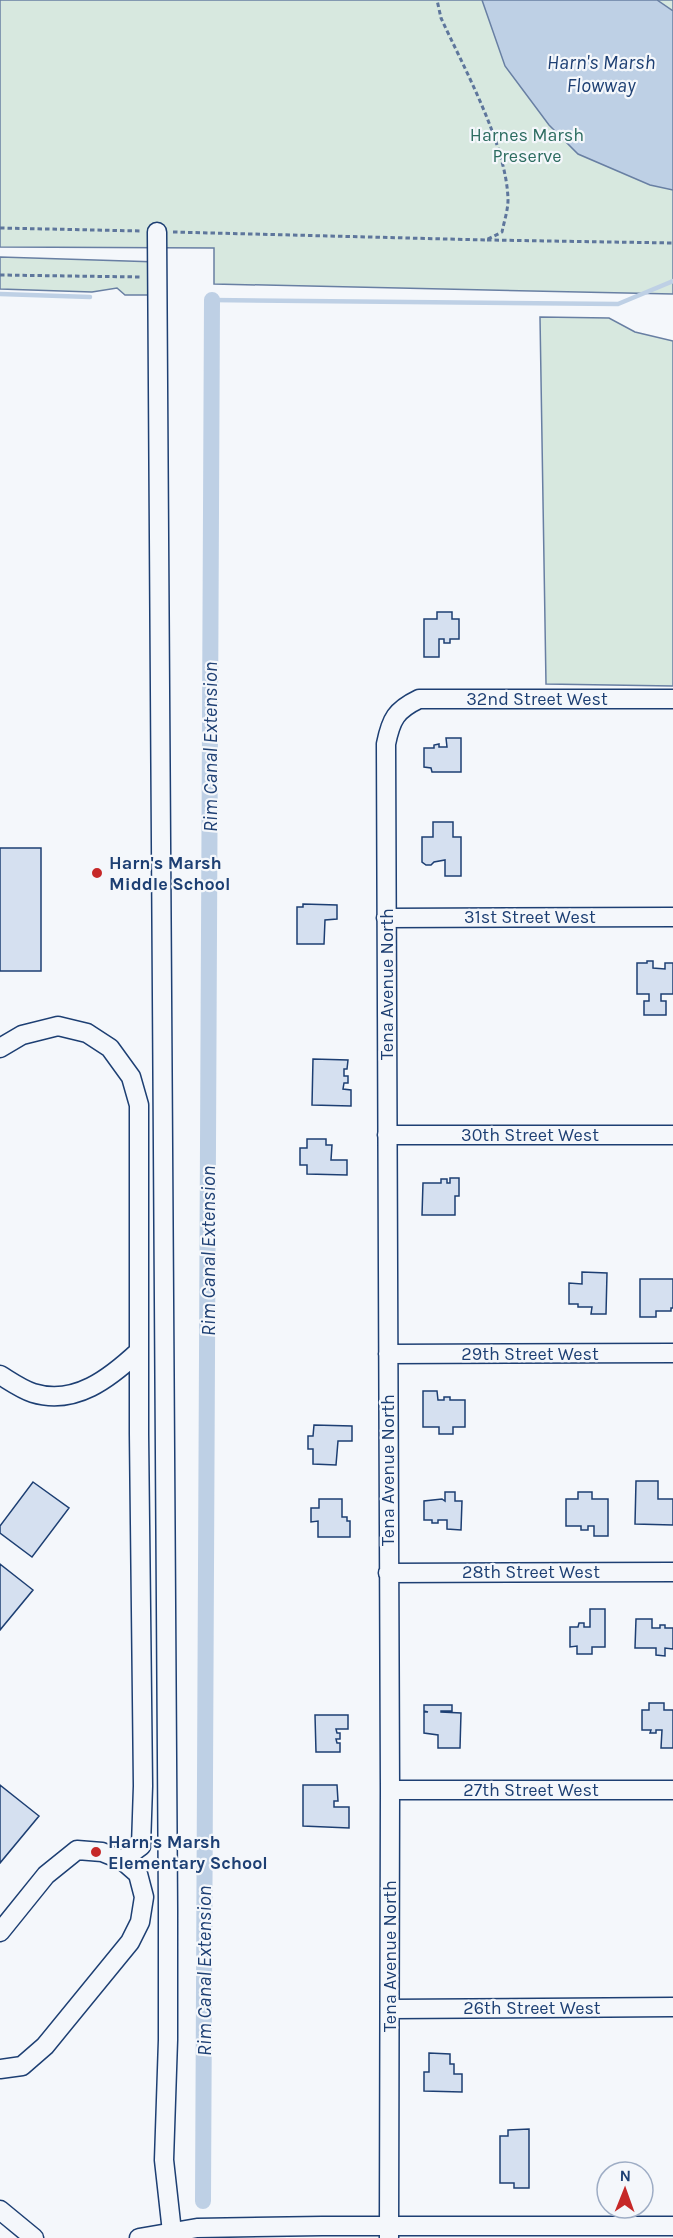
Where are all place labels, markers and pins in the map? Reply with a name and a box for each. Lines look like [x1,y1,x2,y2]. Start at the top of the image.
place label: Harn's Marsh Middle School [109,852,230,895]
marker: Harn's Marsh Middle School [90,866,104,880]
place label: Harn's Marsh Elementary School [108,1831,268,1874]
marker: Harn's Marsh Elementary School [89,1845,103,1859]

